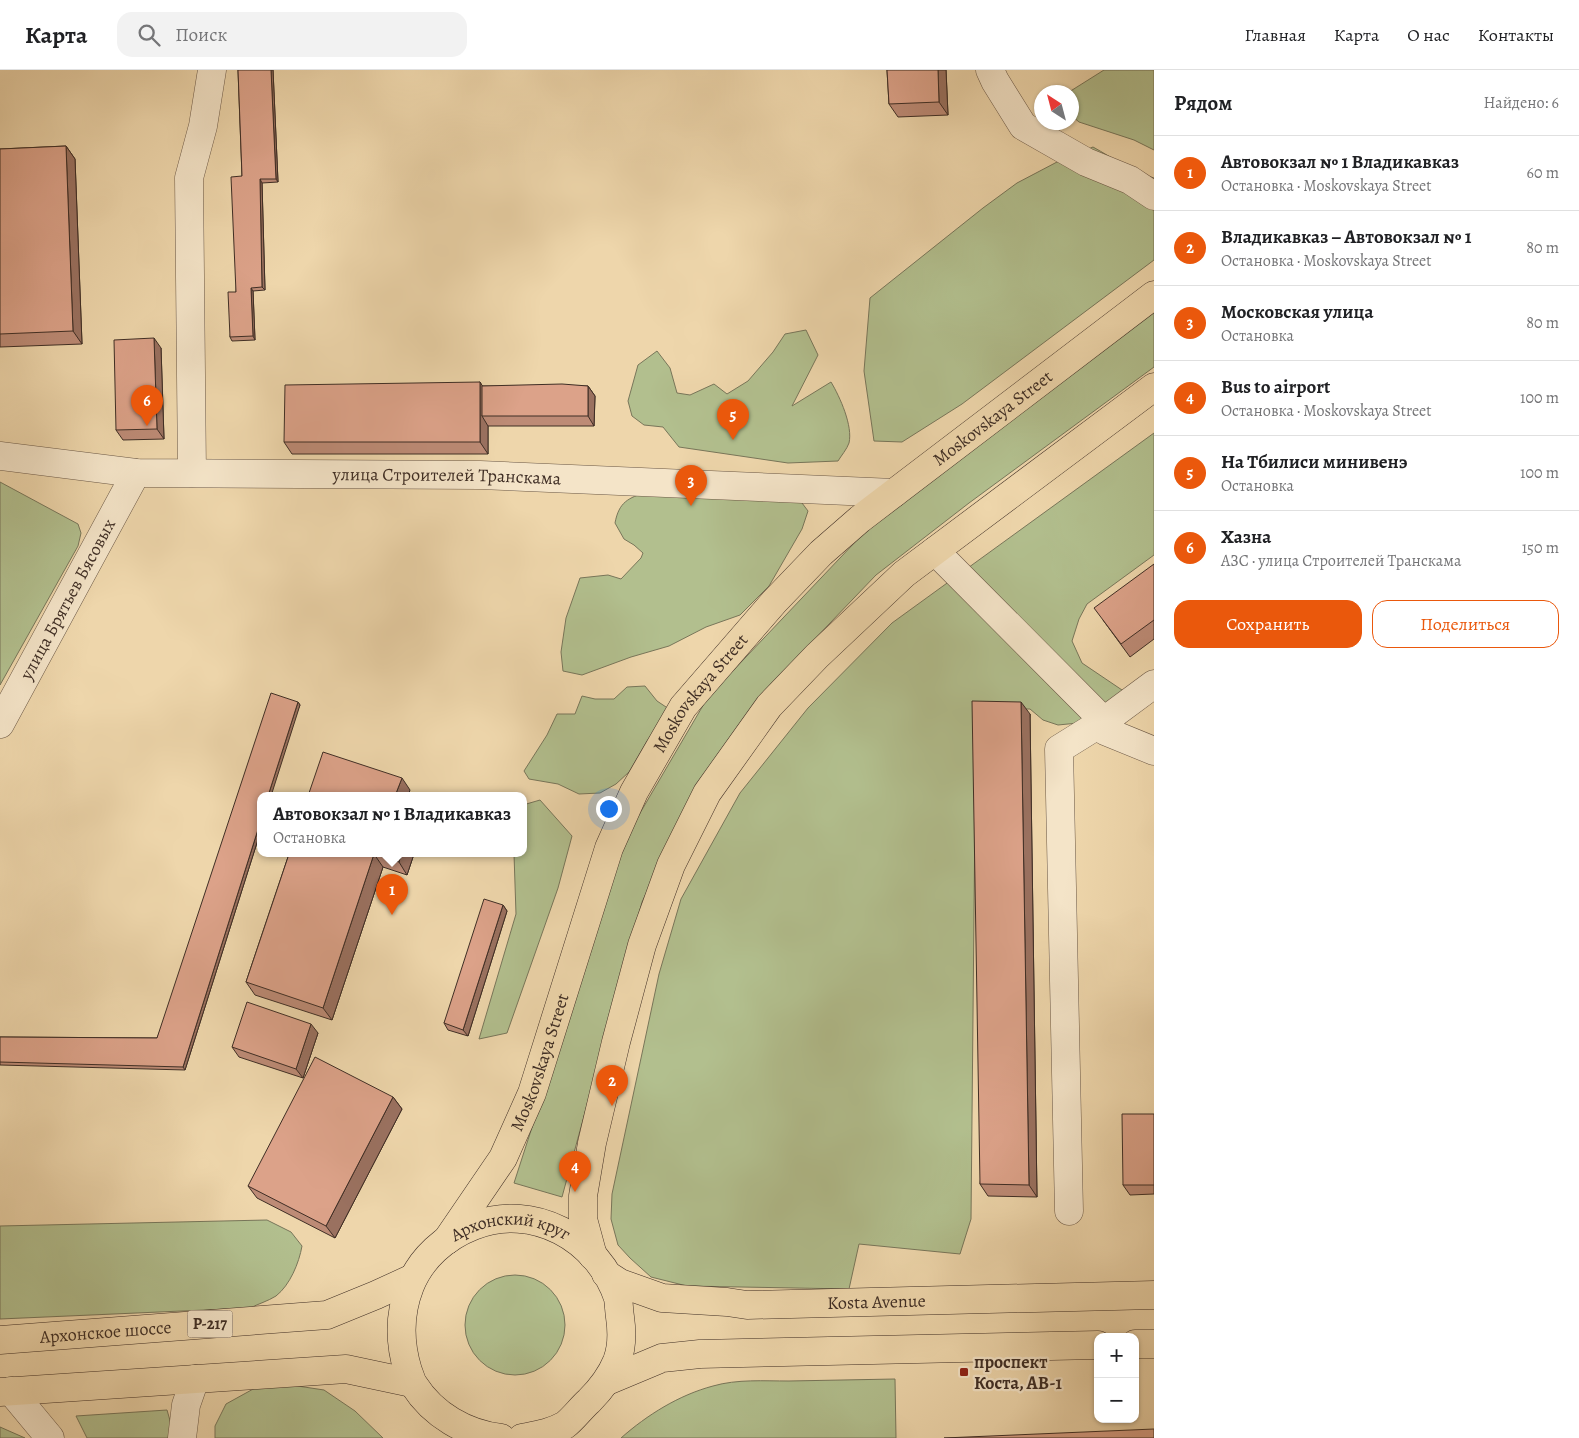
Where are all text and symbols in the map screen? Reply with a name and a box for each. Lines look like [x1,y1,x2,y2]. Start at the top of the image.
search box [117,12,467,57]
text: Карта [25,19,87,51]
icon: search [135,21,163,49]
text: Поиск [175,22,227,48]
text: Главная [1245,23,1306,47]
text: Карта [1334,23,1379,47]
text: О нас [1407,23,1450,47]
text: Контакты [1478,23,1554,47]
north arrow [1034,85,1079,130]
text: Рядом [1174,89,1232,117]
text: Найдено: 6 [1484,92,1559,114]
text: Автовокзал № 1 Владикавказ [1221,149,1459,175]
text: 1 [1187,162,1193,184]
text: 60 m [1527,162,1559,184]
text: Остановка · Moskovskaya Street [1221,175,1432,197]
text: Владикавказ – Автовокзал № 1 [1221,224,1472,250]
text: 2 [1186,237,1194,259]
text: 80 m [1526,237,1559,259]
text: Остановка · Moskovskaya Street [1221,250,1432,272]
text: Московская улица [1221,299,1373,325]
text: 3 [1187,312,1193,334]
text: 80 m [1526,312,1559,334]
text: Остановка [1221,325,1294,347]
street label: Moskovskaya Street [928,365,1057,471]
text: Bus to airport [1221,374,1330,400]
pin: 6 [131,385,163,426]
text: 4 [1186,387,1194,409]
text: 100 m [1520,387,1559,409]
pin: 5 [717,399,749,440]
text: Остановка · Moskovskaya Street [1221,400,1432,422]
text: На Тбилиси минивенэ [1221,449,1408,475]
street label: улица Строителей Транскама [332,462,562,491]
text: 5 [1187,462,1193,484]
text: 100 m [1520,462,1559,484]
pin: 3 [675,465,707,506]
text: Остановка [1221,475,1294,497]
street label: улица Брятьев Бясовых [14,514,121,685]
text: Хазна [1221,524,1271,550]
text: 6 [1186,537,1194,559]
text: 150 m [1522,537,1559,559]
text: АЗС · улица Строителей Транскама [1221,550,1461,572]
button: Сохранить [1174,600,1362,648]
button: Поделиться [1372,600,1559,648]
street label: Moskovskaya Street [647,628,753,757]
popup [257,792,527,857]
your location [596,796,622,822]
text: Автовокзал № 1 Владикавказ [273,801,511,827]
text: Остановка [273,827,346,849]
pin: 1 [376,874,408,915]
street label: Moskovskaya Street [504,990,575,1135]
pin: 2 [596,1065,628,1106]
pin: 4 [559,1151,591,1192]
street label: Архонский круг [445,1206,575,1247]
street label: Kosta Avenue [827,1289,926,1315]
road number: Р-217 [188,1310,232,1338]
street label: Архонское шоссе [38,1315,172,1349]
map controls [1094,1333,1139,1423]
button: + [1094,1333,1139,1378]
place label: проспект Коста, АВ-1 [974,1350,1063,1395]
marker: проспект Коста, АВ-1 [958,1366,970,1378]
button: − [1094,1378,1139,1423]

